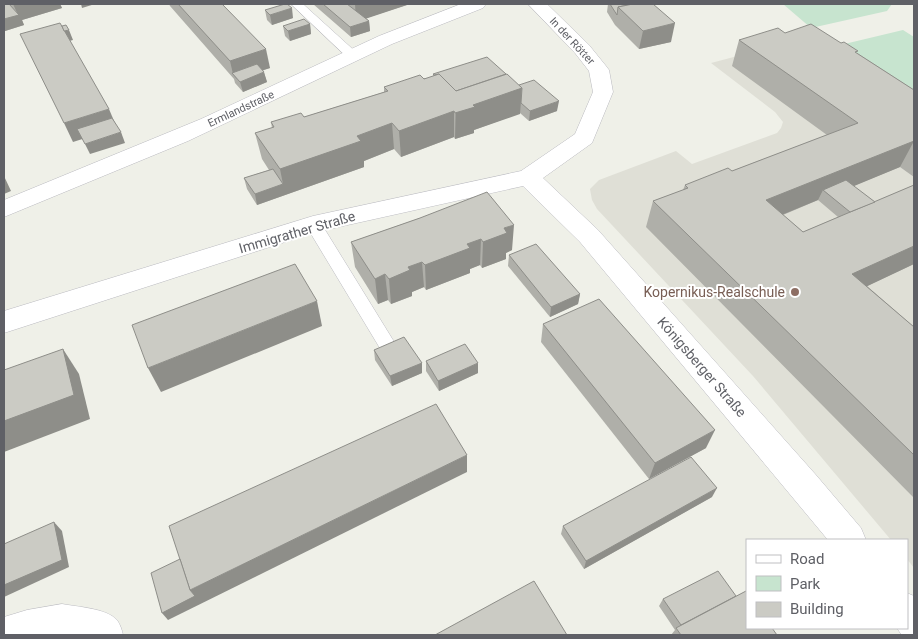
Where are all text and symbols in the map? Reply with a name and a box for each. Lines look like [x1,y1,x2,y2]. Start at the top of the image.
street label: In der Rötter [547,15,597,68]
street label: Ermlandstraße [206,88,276,130]
street label: Immigrather Straße [237,208,357,256]
place label: Kopernikus-Realschule [643,284,785,300]
marker: Kopernikus-Realschule [789,286,801,298]
street label: Königsberger Straße [654,314,750,420]
legend [746,539,908,629]
text: Road [790,550,824,568]
text: Park [790,575,821,593]
text: Building [790,600,844,618]

